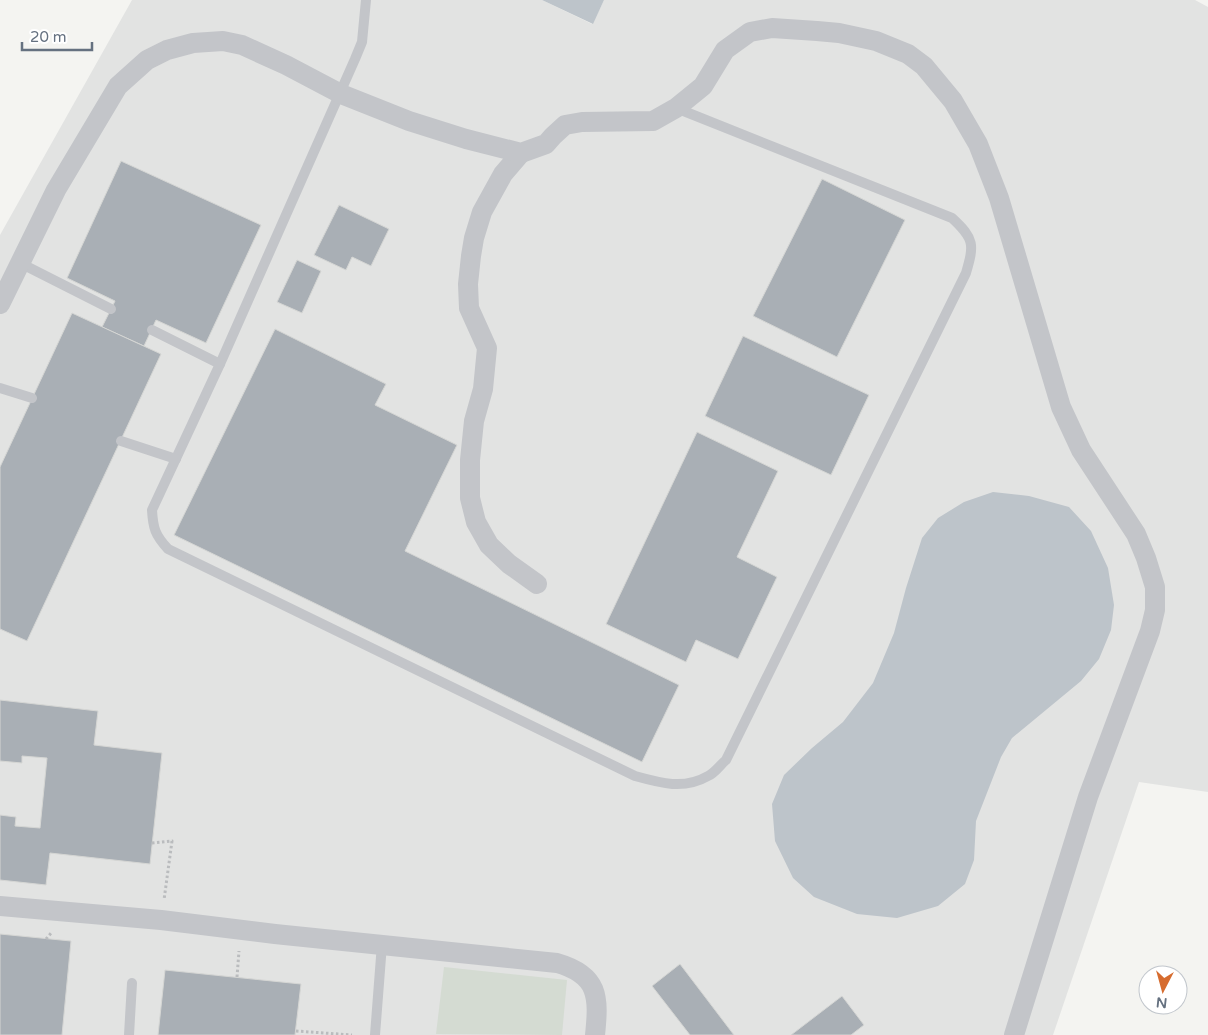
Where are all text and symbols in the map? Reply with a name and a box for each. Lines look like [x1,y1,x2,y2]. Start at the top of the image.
scale bar [22,20,92,52]
text: 20 m [30,28,67,46]
north arrow [1138,965,1188,1015]
text: N [1155,993,1168,1011]

